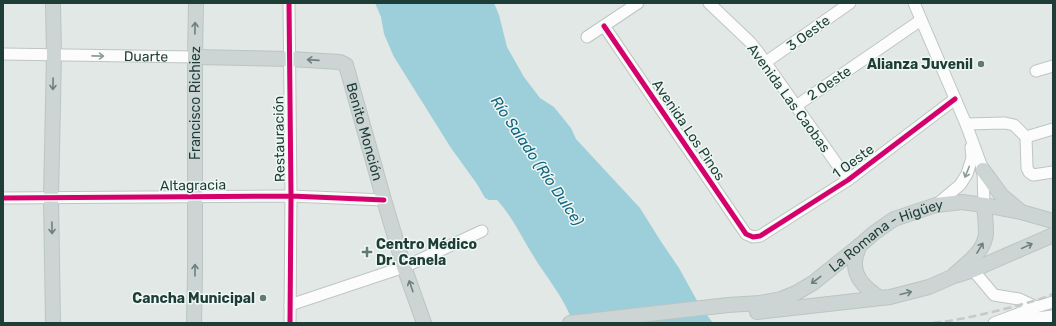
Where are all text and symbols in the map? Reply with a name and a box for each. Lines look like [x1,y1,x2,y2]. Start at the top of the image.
street label: 3 Oeste [783,12,833,55]
one-way arrow [192,22,199,35]
street label: Avenida Las Caobas [743,41,834,156]
street label: Francisco Richiez [187,46,204,160]
street label: Duarte [124,48,169,66]
one-way arrow [91,52,104,59]
place label: Alianza Juvenil [867,56,973,73]
one-way arrow [307,57,320,64]
marker: Alianza Juvenil [976,59,986,69]
street label: 2 Oeste [804,62,855,104]
one-way arrow [49,77,57,90]
street label: Avenida Los Pinos [649,77,729,184]
street label: Benito Monción [342,81,386,183]
water label: Río Salado (Río Dulce) [487,93,587,229]
street label: Restauración [270,96,289,182]
street label: 1 Oeste [829,141,878,182]
one-way arrow [962,165,970,177]
street label: Altagracia [160,176,226,195]
street label: La Romana - Higüey [826,196,944,276]
one-way arrow [48,221,55,234]
place label: Centro Médico Dr. Canela [376,236,477,269]
one-way arrow [977,242,985,254]
one-way arrow [1020,242,1032,249]
marker: Centro Médico Dr. Canela [361,246,373,258]
one-way arrow [191,264,199,277]
one-way arrow [810,276,821,284]
one-way arrow [407,280,414,293]
one-way arrow [899,289,912,297]
place label: Cancha Municipal [132,290,255,307]
marker: Cancha Municipal [258,293,268,303]

